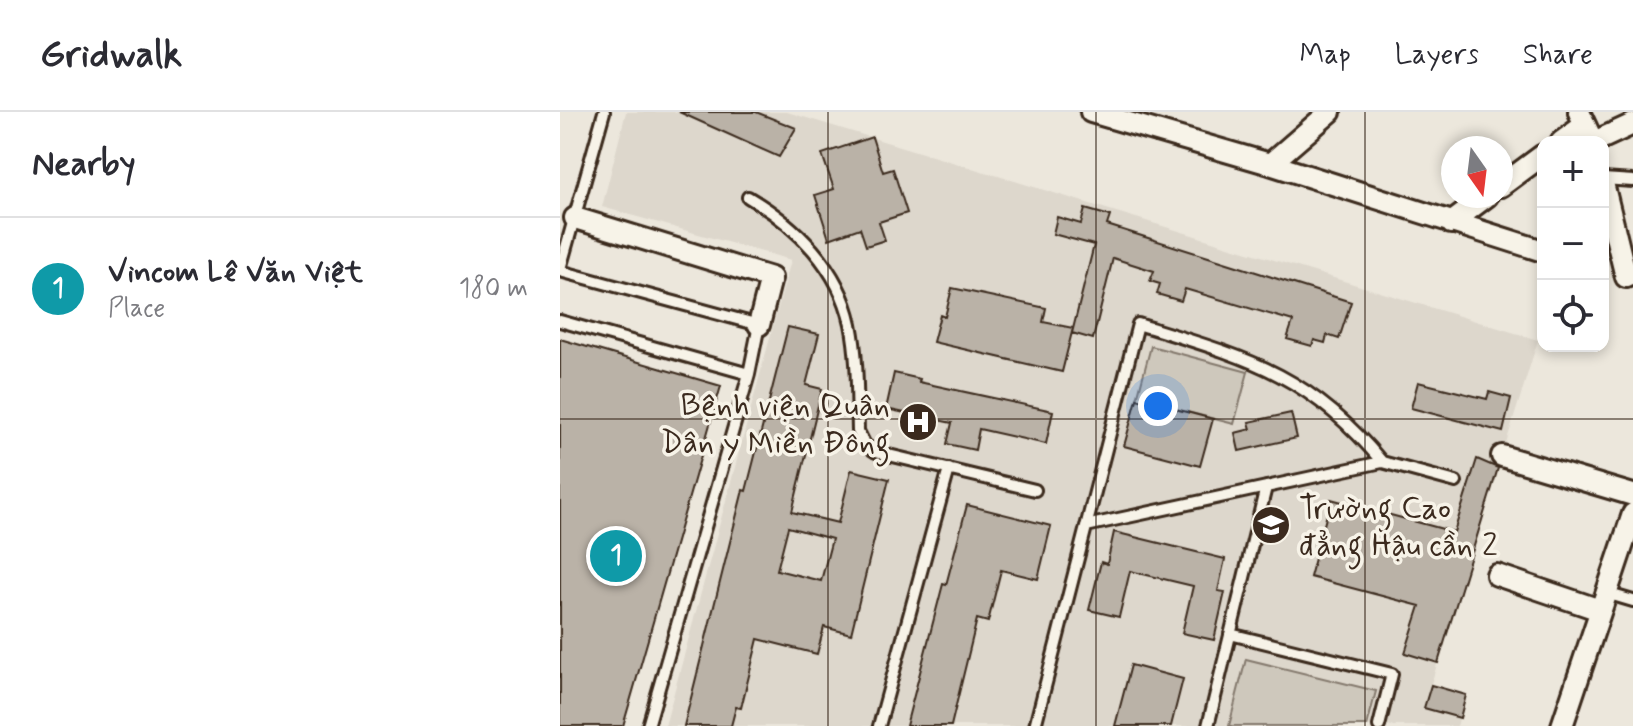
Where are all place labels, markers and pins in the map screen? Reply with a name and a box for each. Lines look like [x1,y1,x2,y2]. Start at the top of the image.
place label: Bệnh viện Quân Dân y Miền Đông [661,385,890,467]
hospital icon: Bệnh viện Quân Dân y Miền Đông [897,401,939,443]
place label: Trường Cao đẳng Hậu cần 2 [1299,488,1498,570]
school or university icon: Trường Cao đẳng Hậu cần 2 [1250,504,1292,546]
pin: 1 [590,526,642,586]

